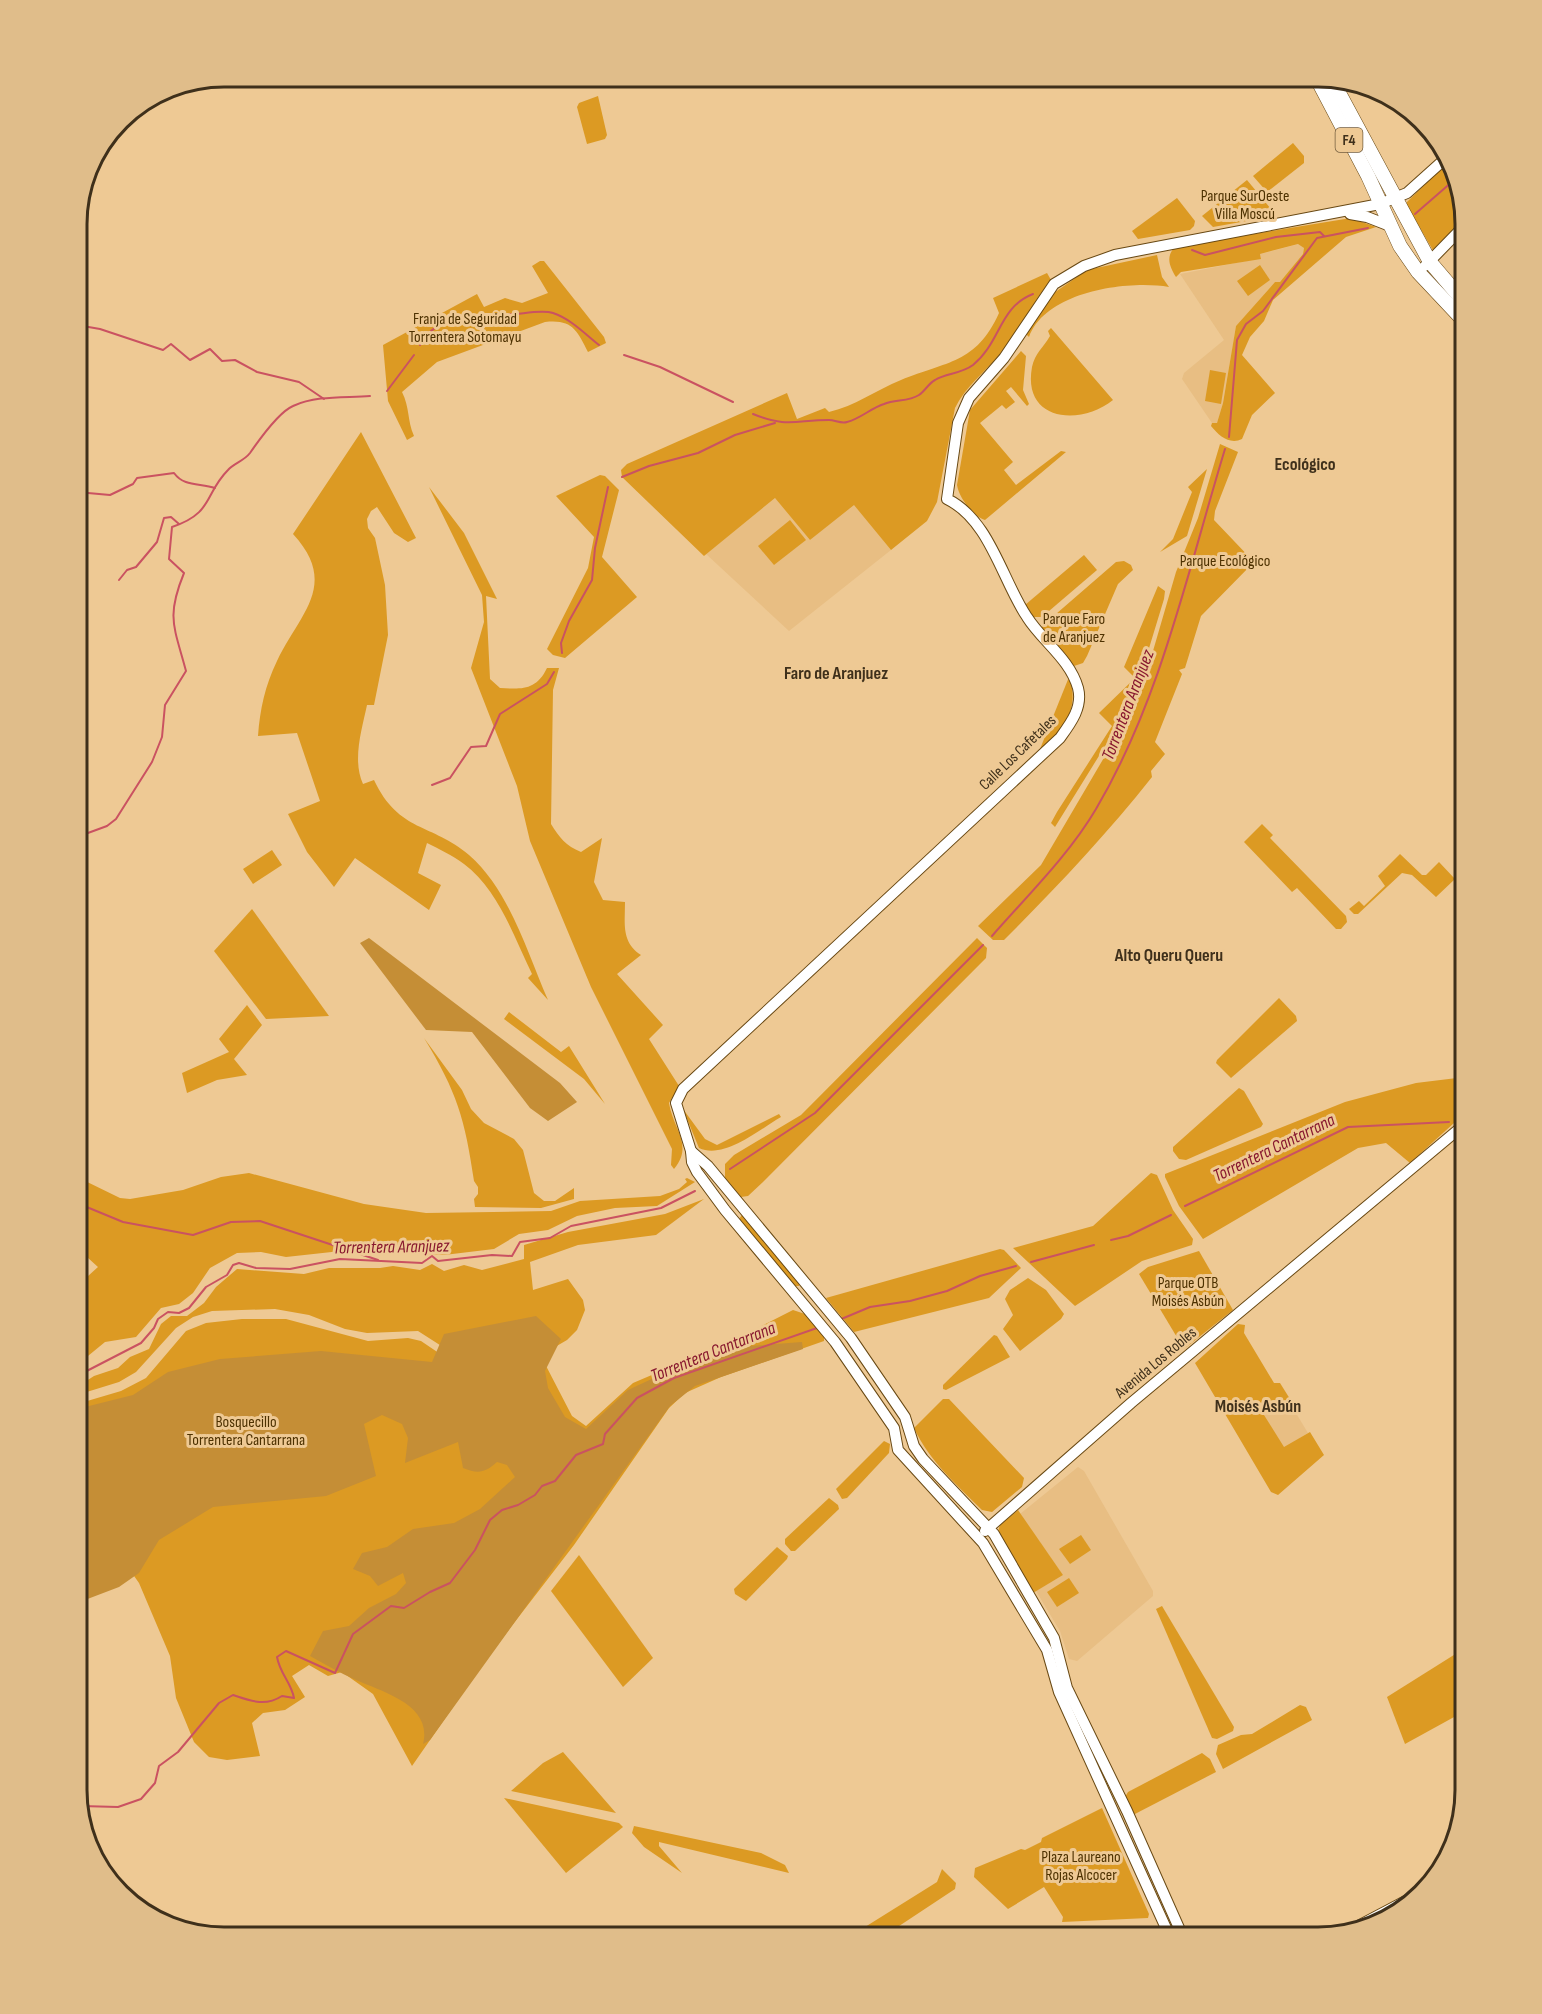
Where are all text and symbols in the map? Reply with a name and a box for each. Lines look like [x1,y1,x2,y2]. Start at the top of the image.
road number: F4 [1336,128,1362,152]
park label: Parque SurOeste Villa Moscú [1201,187,1289,224]
park label: Franja de Seguridad Torrentera Sotomayu [409,310,521,347]
district label: Ecológico [1274,454,1336,475]
park label: Parque Ecológico [1180,552,1270,571]
park label: Parque Faro de Aranjuez [1043,610,1105,647]
water label: Torrentera Aranjuez [1097,646,1159,763]
district label: Faro de Aranjuez [784,663,888,684]
street label: Calle Los Cafetales [976,711,1061,794]
district label: Alto Queru Queru [1114,945,1223,966]
water label: Torrentera Cantarrana [1210,1109,1339,1187]
water label: Torrentera Aranjuez [333,1235,450,1259]
park label: Parque OTB Moisés Asbún [1152,1274,1224,1311]
water label: Torrentera Cantarrana [648,1317,779,1387]
street label: Avenida Los Robles [1111,1323,1201,1403]
district label: Moisés Asbún [1215,1396,1301,1417]
park label: Bosquecillo Torrentera Cantarrana [187,1413,305,1450]
park label: Plaza Laureano Rojas Alcocer [1041,1848,1121,1885]

